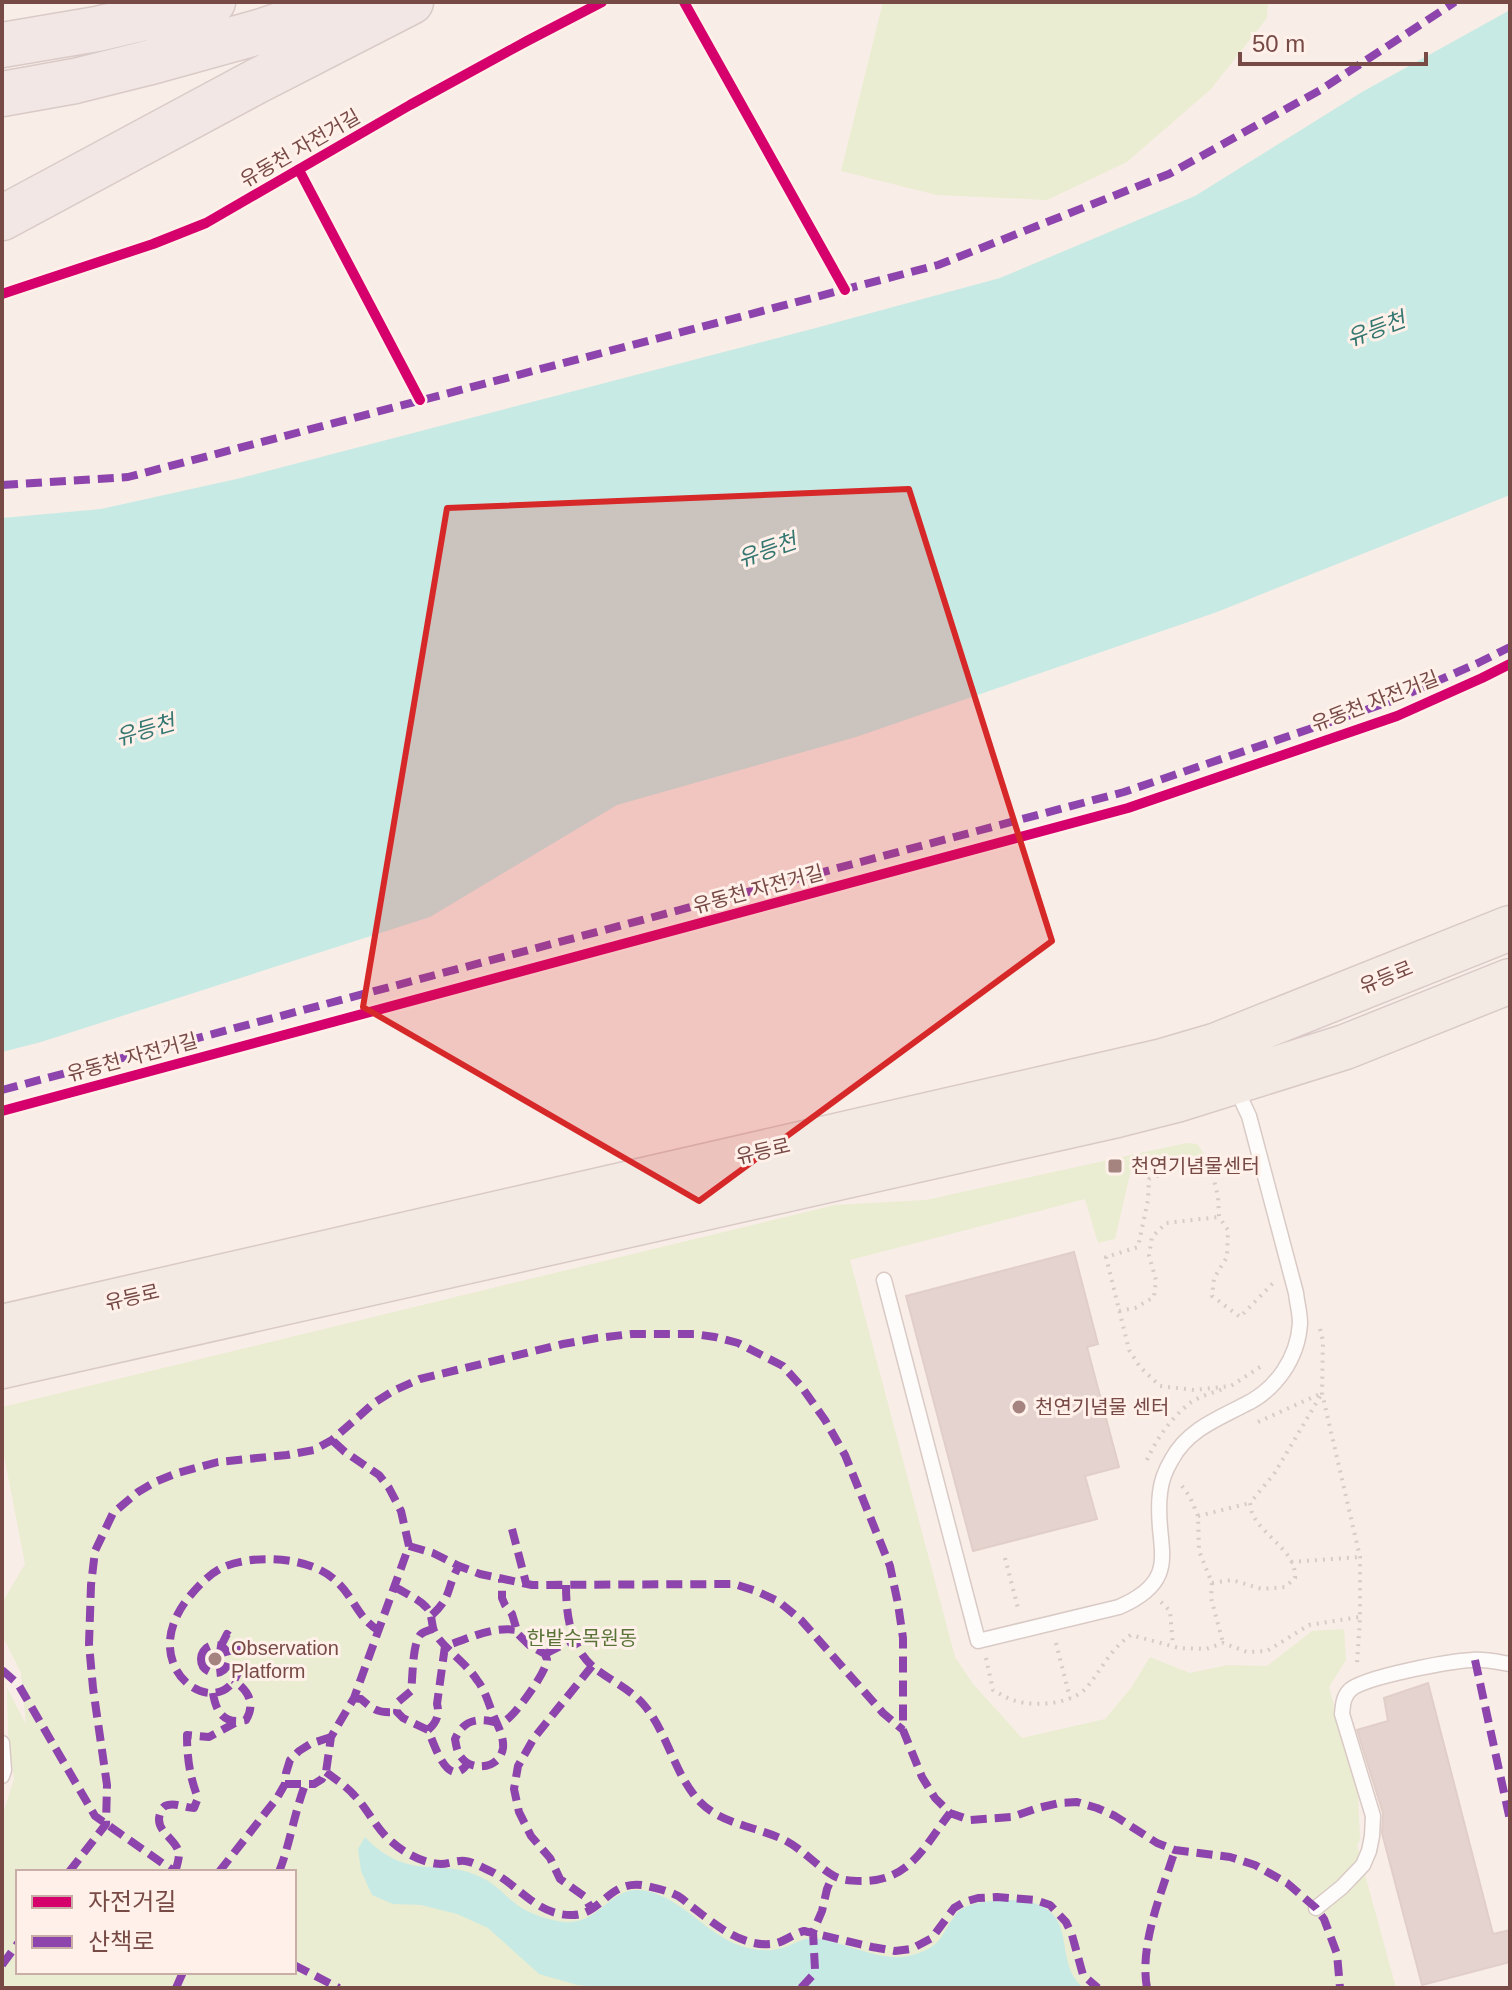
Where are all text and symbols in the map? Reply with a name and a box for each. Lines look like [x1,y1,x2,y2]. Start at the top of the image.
scale bar [1240,16,1426,66]
text: 50 m [1252,30,1305,57]
street label: 유동천 자전거길 [236,105,364,191]
water label: 유등천 [1343,306,1411,351]
water label: 유등천 [734,527,802,572]
street label: 유동천 자전거길 [1308,667,1442,735]
water label: 유등천 [112,709,180,750]
street label: 유동천 자전거길 [690,861,826,917]
street label: 유등로 [1356,956,1416,998]
street label: 유동천 자전거길 [64,1029,200,1085]
street label: 유등로 [734,1134,792,1168]
place label: 천연기념물센터 [1131,1155,1260,1177]
marker: 천연기념물센터 [1106,1157,1124,1175]
street label: 유등로 [103,1280,161,1314]
place label: 천연기념물 센터 [1035,1396,1169,1418]
marker: 천연기념물 센터 [1010,1398,1028,1416]
park label: 한밭수목원동 [527,1627,637,1649]
place label: Observation Platform [231,1637,339,1682]
marker: Observation Platform [206,1650,224,1668]
legend [16,1870,296,1974]
text: 자전거길 [88,1888,176,1915]
text: 산책로 [88,1928,154,1955]

